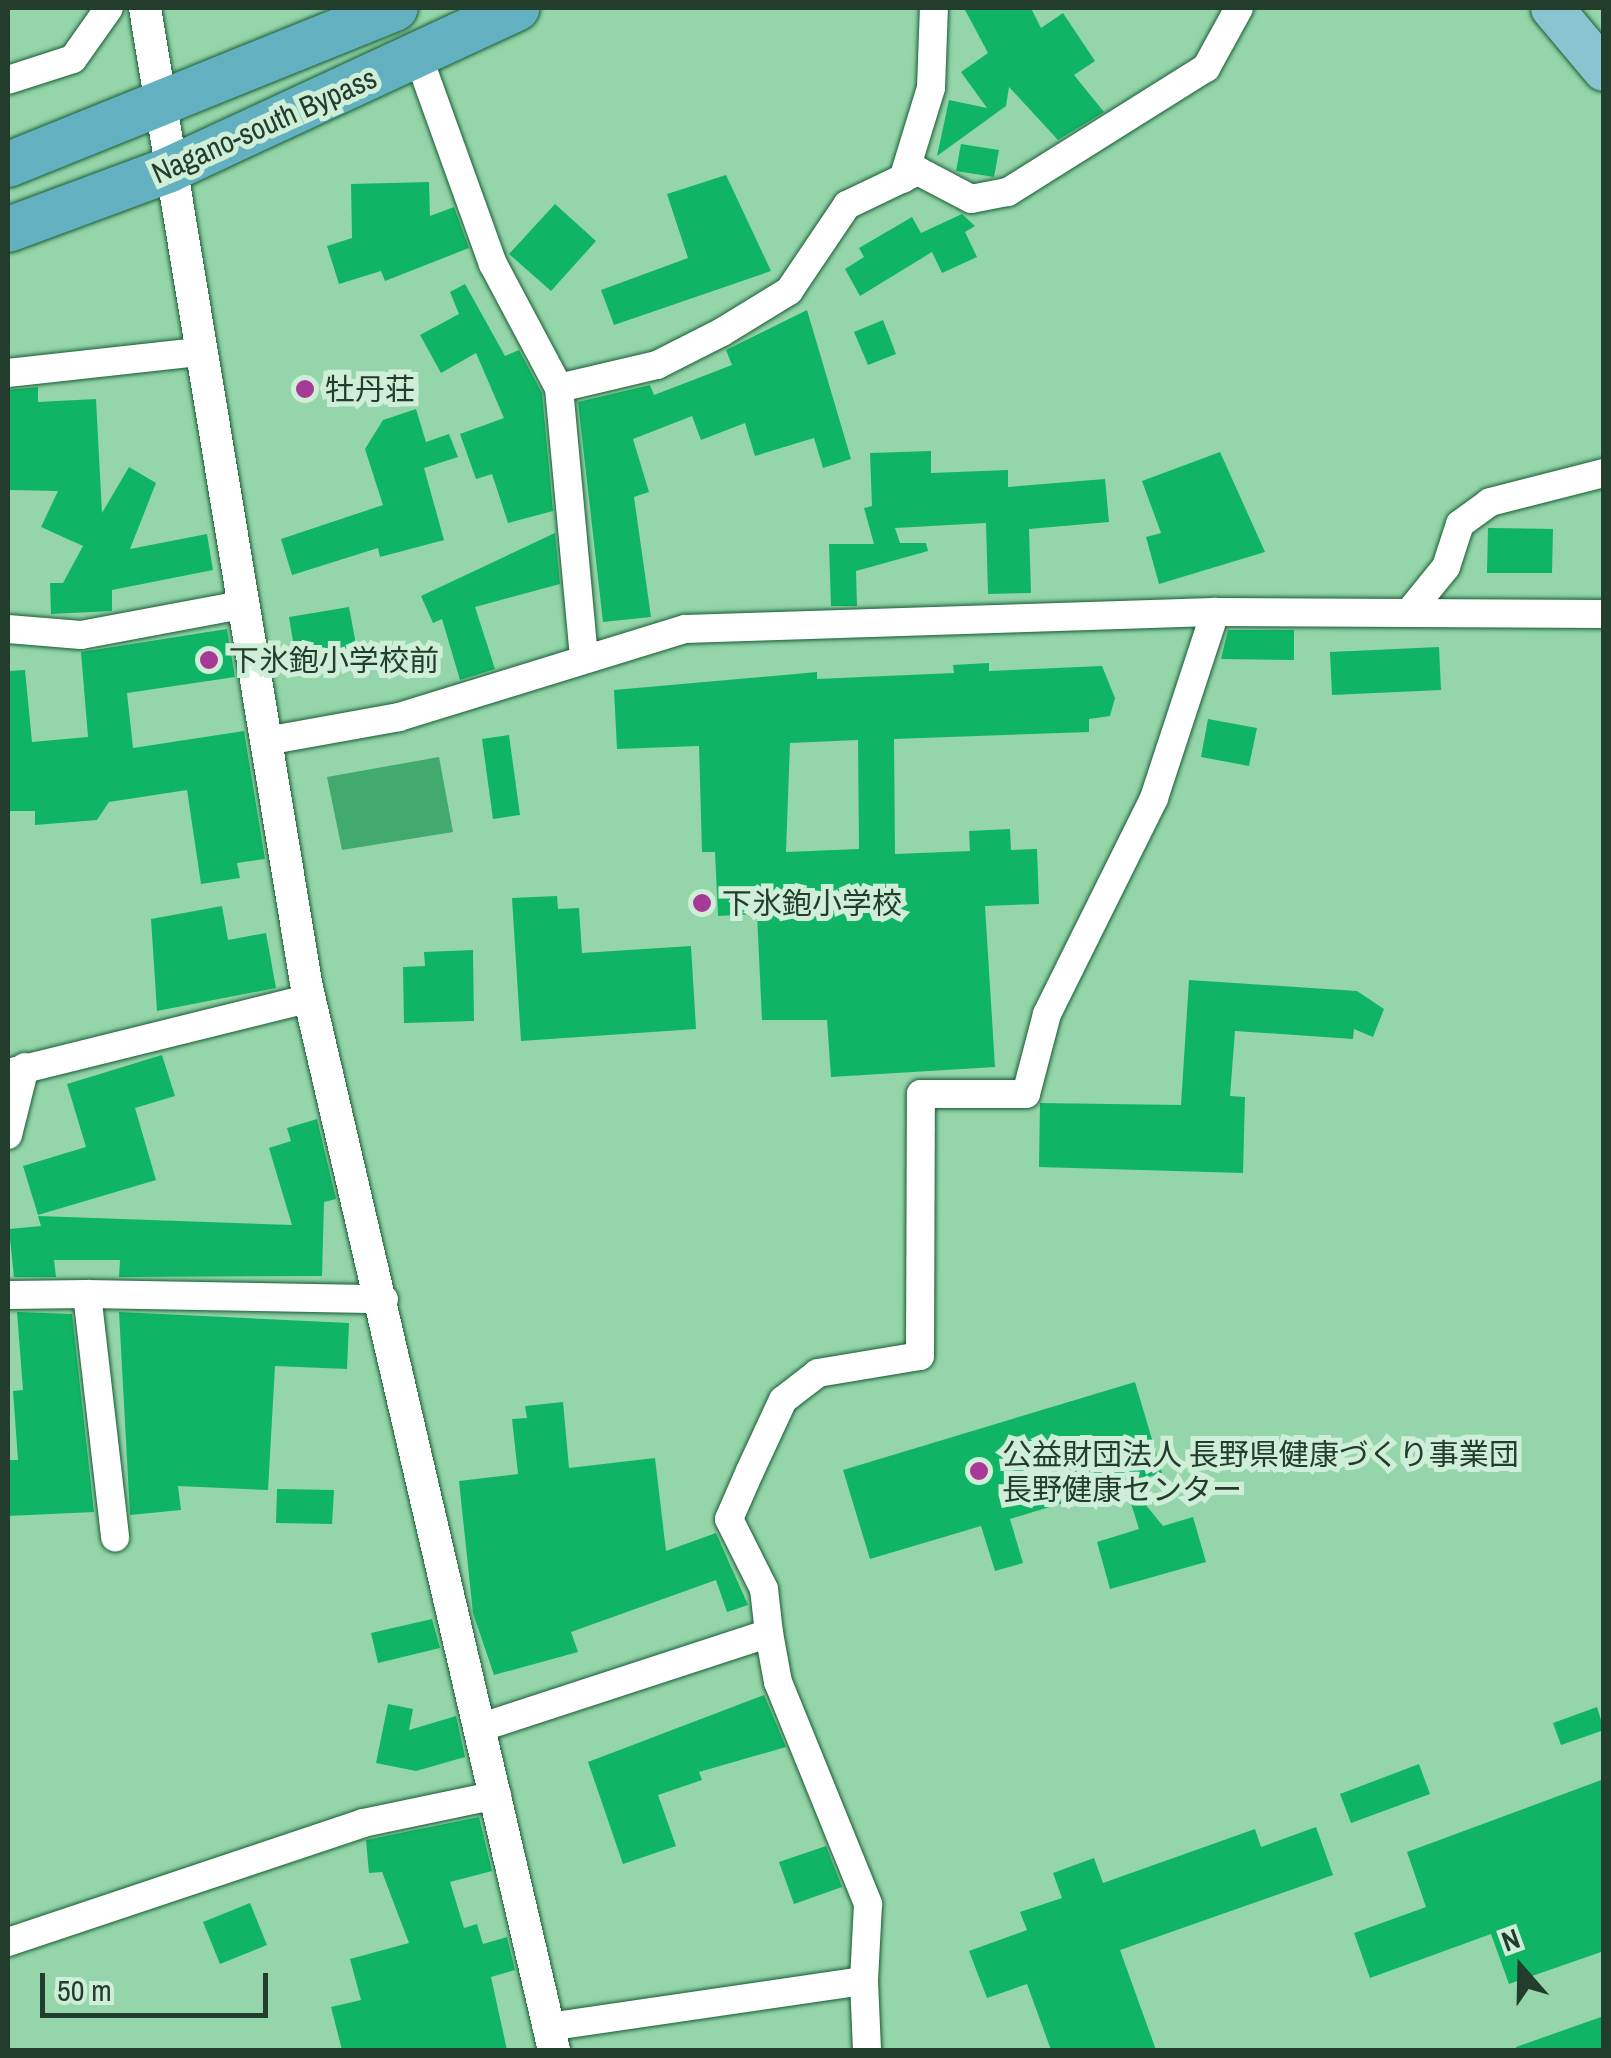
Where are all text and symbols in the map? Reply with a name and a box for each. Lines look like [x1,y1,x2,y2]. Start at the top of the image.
street label: Nagano-south Bypass [146,59,382,191]
place label: 牡丹荘 [325,371,415,407]
marker: 牡丹荘 [294,378,316,400]
place label: 下氷鉋小学校前 [229,642,439,678]
marker: 下氷鉋小学校前 [198,649,220,671]
place label: 下氷鉋小学校 [722,885,902,921]
marker: 下氷鉋小学校 [691,892,713,914]
place label: 公益財団法人 長野県健康づくり事業団 長野健康センター [1002,1436,1519,1506]
marker: 公益財団法人 長野県健康づくり事業団 長野健康センター [966,1458,992,1484]
north arrow [1471,1918,1571,2018]
text: N [1496,1919,1525,1961]
scale bar [45,1953,272,2015]
text: 50 m [57,1970,112,2010]

